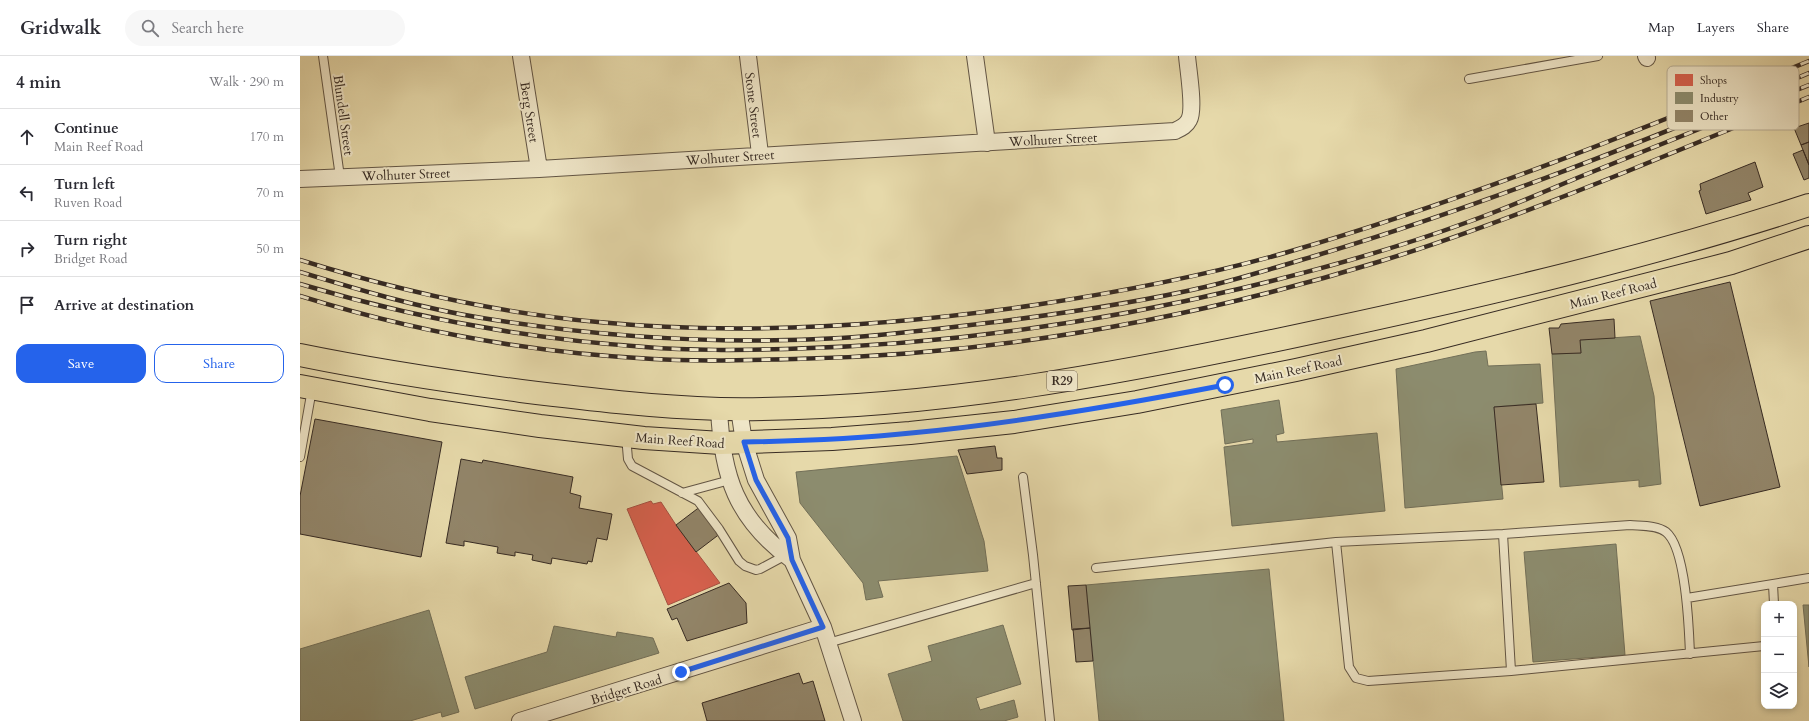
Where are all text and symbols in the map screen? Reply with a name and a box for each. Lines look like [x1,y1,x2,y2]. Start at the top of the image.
search box [125,10,405,46]
text: Gridwalk [20,15,101,41]
icon: search [139,17,161,39]
text: Search here [171,18,244,38]
text: Map [1648,18,1675,37]
text: Layers [1697,18,1735,37]
text: Share [1757,18,1789,37]
legend [1667,66,1799,130]
text: 4 min [16,71,61,94]
street label: Stone Street [740,71,766,139]
text: Walk · 290 m [209,73,284,91]
text: Shops [1700,73,1727,88]
street label: Blundell Street [328,74,358,156]
street label: Berg Street [515,80,543,144]
text: Industry [1700,91,1739,106]
text: Other [1700,109,1729,124]
text: Continue [54,118,119,138]
icon: ahead [16,126,38,148]
text: 170 m [250,128,284,146]
street label: Wolhuter Street [1007,129,1098,151]
text: Main Reef Road [54,138,143,156]
street label: Wolhuter Street [684,146,775,170]
street label: Wolhuter Street [361,164,451,186]
text: Turn left [54,174,115,194]
icon: left [16,182,38,204]
text: 70 m [256,184,284,202]
text: Ruven Road [54,194,122,212]
text: Turn right [54,230,127,250]
icon: right [16,238,38,260]
text: 50 m [256,240,284,258]
text: Bridget Road [54,250,128,268]
street label: Main Reef Road [1568,274,1659,313]
icon: arrive [16,294,38,316]
text: Arrive at destination [54,295,194,315]
button: Save [16,344,146,383]
button: Share [154,344,284,383]
street label: Main Reef Road [1253,352,1344,388]
road number: R29 [1047,371,1077,391]
route start [1216,376,1234,394]
street label: Main Reef Road [635,429,725,453]
map controls [1761,601,1797,709]
button: + [1761,601,1797,637]
button: − [1761,637,1797,673]
route end [672,663,690,681]
street label: Bridget Road [589,671,664,709]
button: layers [1761,673,1797,709]

